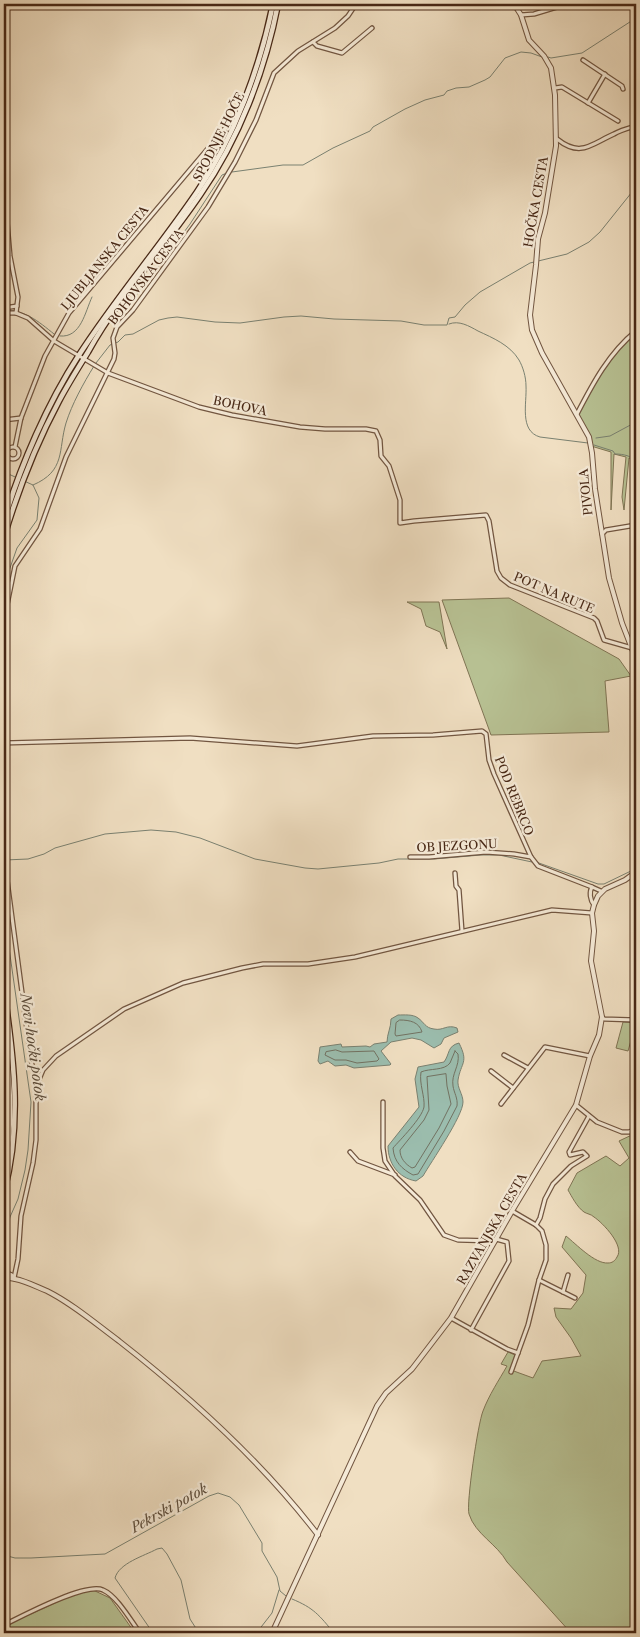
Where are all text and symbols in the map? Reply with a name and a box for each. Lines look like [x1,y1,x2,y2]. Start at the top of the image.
street label: SPODNJE HOČE [189,89,247,184]
street label: HOČKA CESTA [519,154,551,249]
street label: LJUBLJANSKA CESTA [58,201,152,313]
street label: BOHOVSKA CESTA [105,225,187,328]
street label: BOHOVA [212,392,269,419]
street label: PIVOLA [575,467,595,516]
street label: POT NA RUTE [511,569,597,616]
street label: POD REBRCO [492,754,537,838]
street label: OB JEZGONU [416,836,498,855]
water label: Novi hočki potok [16,991,50,1103]
street label: RAZVANJSKA CESTA [453,1169,530,1287]
water label: Pekrski potok [127,1479,211,1537]

